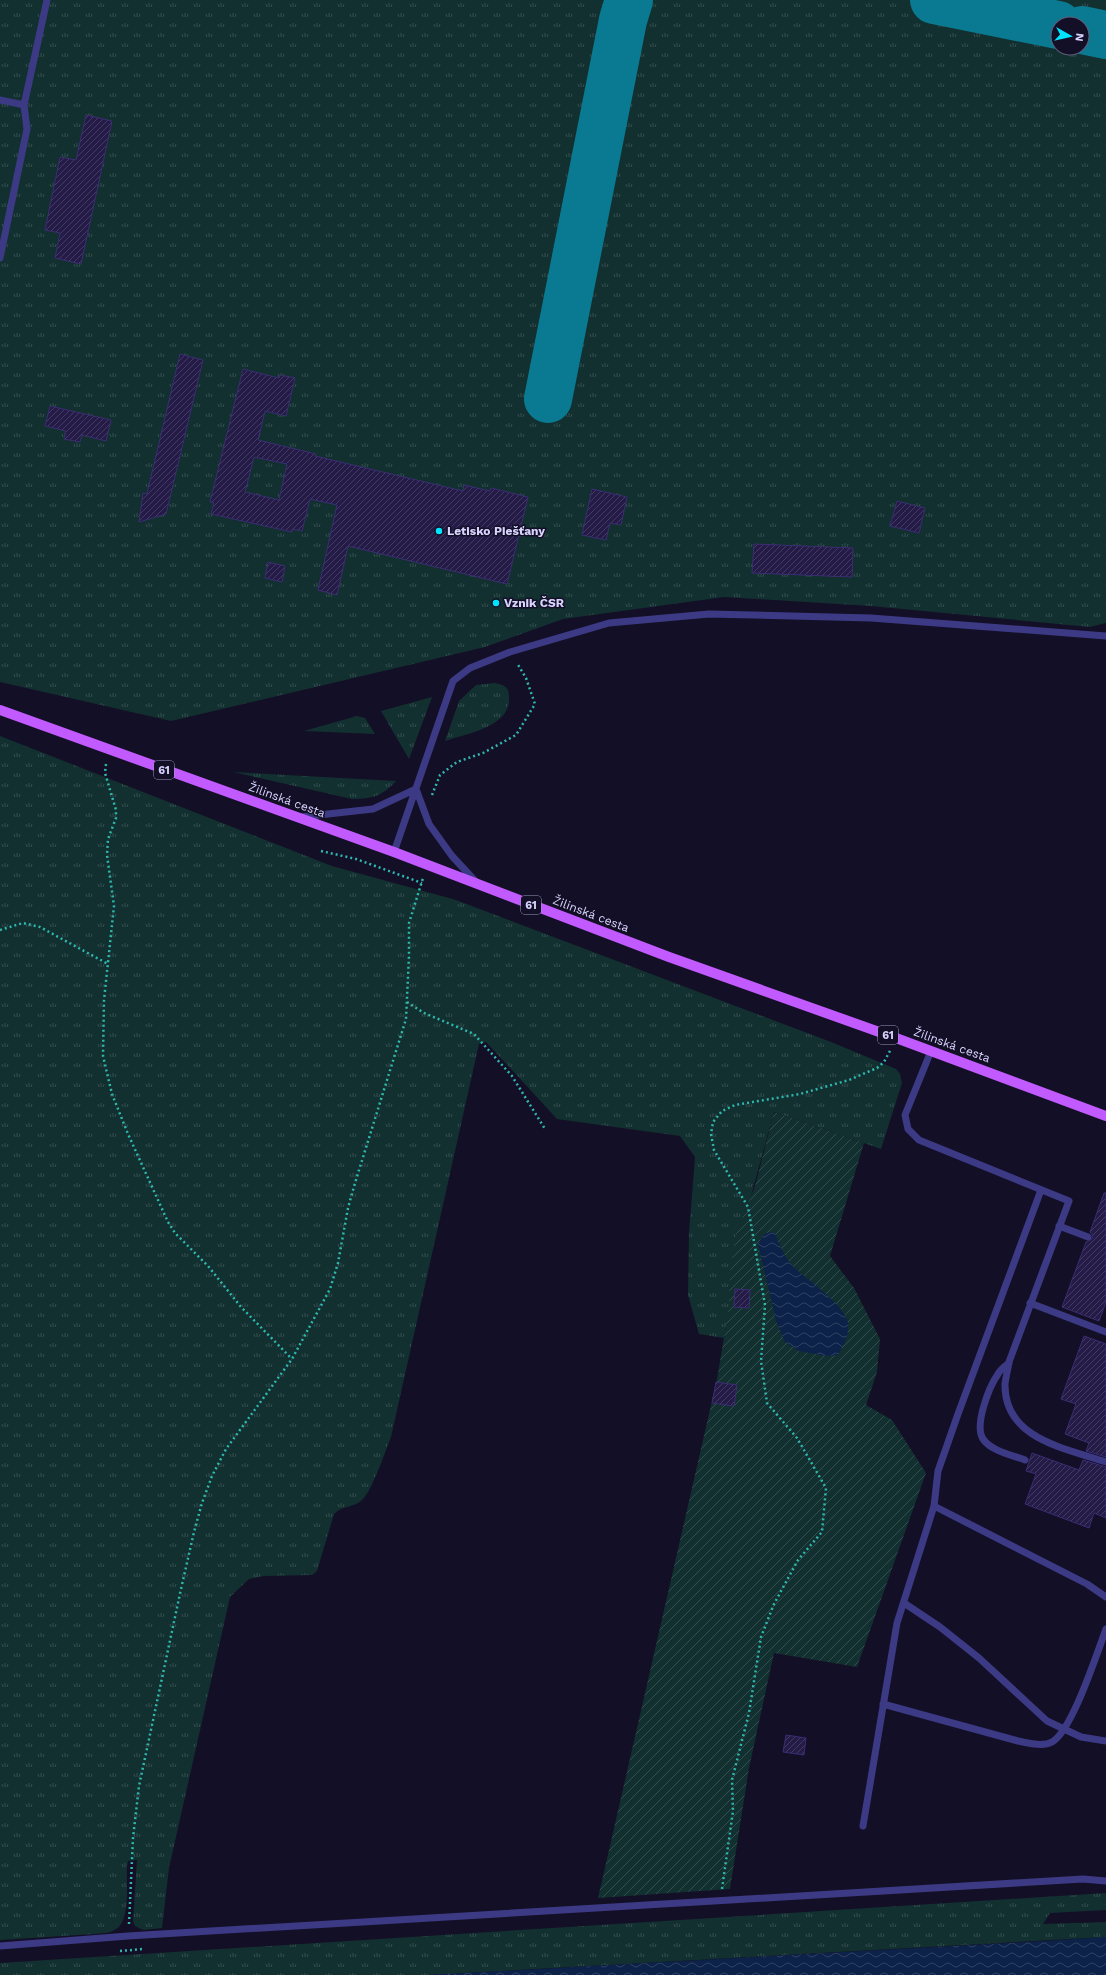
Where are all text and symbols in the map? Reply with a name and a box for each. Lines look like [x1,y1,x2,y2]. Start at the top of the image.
north arrow [1050,16,1090,56]
text: N [1072,32,1086,42]
place label: Letisko Piešťany [447,524,545,538]
marker: Letisko Piešťany [434,526,444,536]
place label: Vznik ČSR [504,596,565,610]
marker: Vznik ČSR [491,598,501,608]
road number: 61 [154,761,174,779]
street label: Žilinská cesta [247,780,327,820]
street label: Žilinská cesta [551,893,631,935]
road number: 61 [521,896,541,914]
street label: Žilinská cesta [912,1025,992,1065]
road number: 61 [878,1026,898,1044]

